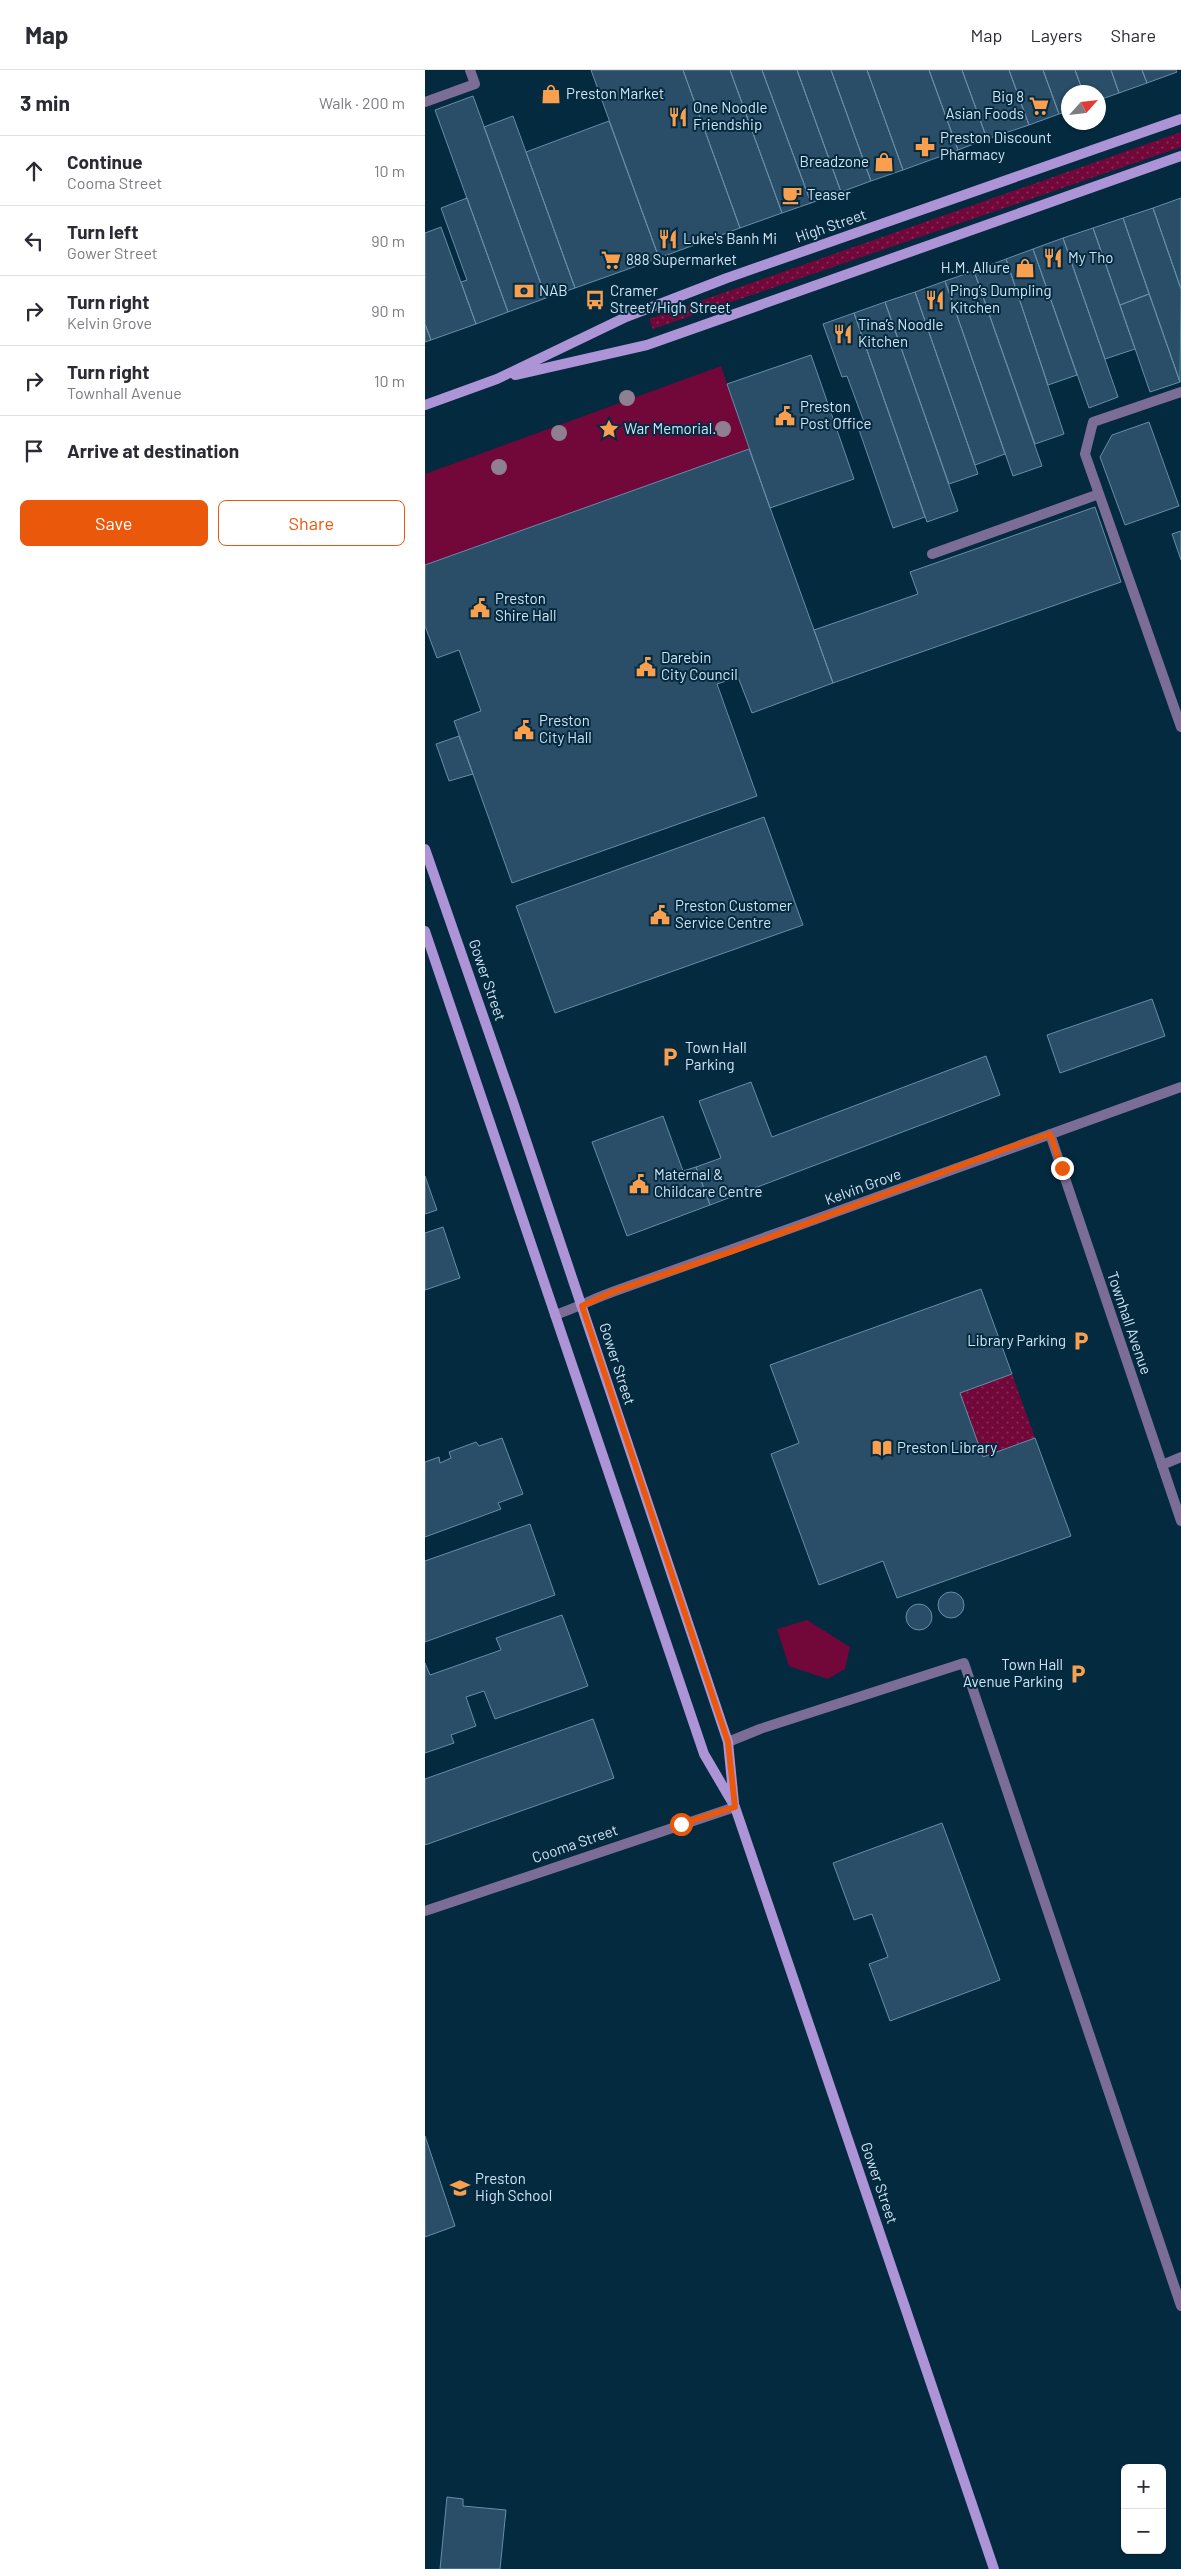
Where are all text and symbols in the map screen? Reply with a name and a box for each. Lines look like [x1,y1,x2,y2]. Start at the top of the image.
text: Map [25,20,68,49]
text: Map [970,24,1002,46]
text: Layers [1030,24,1083,46]
text: Share [1111,24,1156,46]
shop icon: Preston Market [540,83,562,105]
place label: Preston Market [566,84,664,102]
north arrow [1061,85,1106,130]
place label: Big 8 Asian Foods [945,87,1024,122]
text: 3 min [20,90,70,115]
text: Walk · 200 m [319,93,405,112]
supermarket icon: Big 8 Asian Foods [1028,95,1050,117]
place label: One Noodle Friendship [693,98,767,133]
restaurant icon: One Noodle Friendship [667,106,689,128]
place label: Preston Discount Pharmacy [940,128,1052,163]
pharmacy icon: Preston Discount Pharmacy [914,136,936,158]
text: Continue [67,150,143,173]
shop icon: Breadzone [873,151,895,173]
place label: Breadzone [800,152,869,170]
icon: ahead [20,157,48,185]
text: 10 m [374,161,405,180]
text: Cooma Street [67,173,162,192]
cafe icon: Teaser [781,184,803,206]
place label: Teaser [807,185,851,203]
street label: High Street [793,205,868,246]
text: Turn left [67,220,138,243]
icon: left [20,227,48,255]
restaurant icon: Luke's Banh Mi [657,228,679,250]
place label: Luke's Banh Mi [683,229,777,247]
text: 90 m [371,231,405,250]
text: Gower Street [67,243,158,262]
restaurant icon: My Tho [1042,247,1064,269]
place label: My Tho [1068,248,1113,266]
supermarket icon: 888 Supermarket [600,249,622,271]
place label: 888 Supermarket [626,250,737,268]
shop icon: H.M. Allure [1014,257,1036,279]
place label: H.M. Allure [941,258,1010,276]
bank icon: NAB [513,280,535,302]
place label: NAB [539,281,568,299]
place label: Cramer Street/High Street [610,281,731,316]
place label: Ping’s Dumpling Kitchen [950,281,1051,316]
bus stop icon: Cramer Street/High Street [584,289,606,311]
restaurant icon: Ping’s Dumpling Kitchen [924,289,946,311]
text: Turn right [67,290,149,313]
icon: right [20,297,48,325]
text: 90 m [371,301,405,320]
text: Kelvin Grove [67,313,152,332]
place label: Tina’s Noodle Kitchen [858,315,943,350]
restaurant icon: Tina’s Noodle Kitchen [832,323,854,345]
text: Turn right [67,360,149,383]
icon: right [20,367,48,395]
text: 10 m [374,371,405,390]
text: Townhall Avenue [67,383,182,402]
place label: Preston Post Office [800,397,872,432]
public building icon: Preston Post Office [774,405,796,427]
place icon: War Memorial. [598,418,620,440]
place label: War Memorial. [624,419,716,437]
icon: arrive [20,437,48,465]
text: Arrive at destination [67,439,239,462]
button: Save [20,500,208,546]
button: Share [218,500,405,546]
place label: Preston Shire Hall [495,589,556,624]
public building icon: Preston Shire Hall [469,597,491,619]
place label: Darebin City Council [661,648,738,683]
public building icon: Darebin City Council [635,656,657,678]
place label: Preston City Hall [539,711,592,746]
public building icon: Preston City Hall [513,719,535,741]
place label: Preston Customer Service Centre [675,896,793,931]
public building icon: Preston Customer Service Centre [649,904,671,926]
street label: Gower Street [466,937,510,1023]
place label: Town Hall Parking [685,1038,747,1073]
parking icon: Town Hall Parking [659,1046,681,1068]
route end [1051,1157,1074,1180]
street label: Kelvin Grove [822,1164,903,1208]
place label: Maternal & Childcare Centre [654,1165,763,1200]
public building icon: Maternal & Childcare Centre [628,1173,650,1195]
street label: Townhall Avenue [1104,1269,1156,1376]
street label: Gower Street [596,1320,640,1407]
parking icon: Library Parking [1070,1330,1092,1352]
place label: Library Parking [967,1331,1066,1349]
library icon: Preston Library [871,1437,893,1459]
place label: Preston Library [897,1438,997,1456]
place label: Town Hall Avenue Parking [963,1655,1063,1690]
parking icon: Town Hall Avenue Parking [1067,1663,1089,1685]
route start [670,1813,693,1836]
street label: Cooma Street [529,1820,620,1866]
street label: Gower Street [858,2140,902,2226]
place label: Preston High School [475,2169,552,2204]
school or university icon: Preston High School [449,2177,471,2199]
map controls [1121,2464,1166,2554]
button: + [1121,2464,1166,2509]
button: − [1121,2509,1166,2554]

